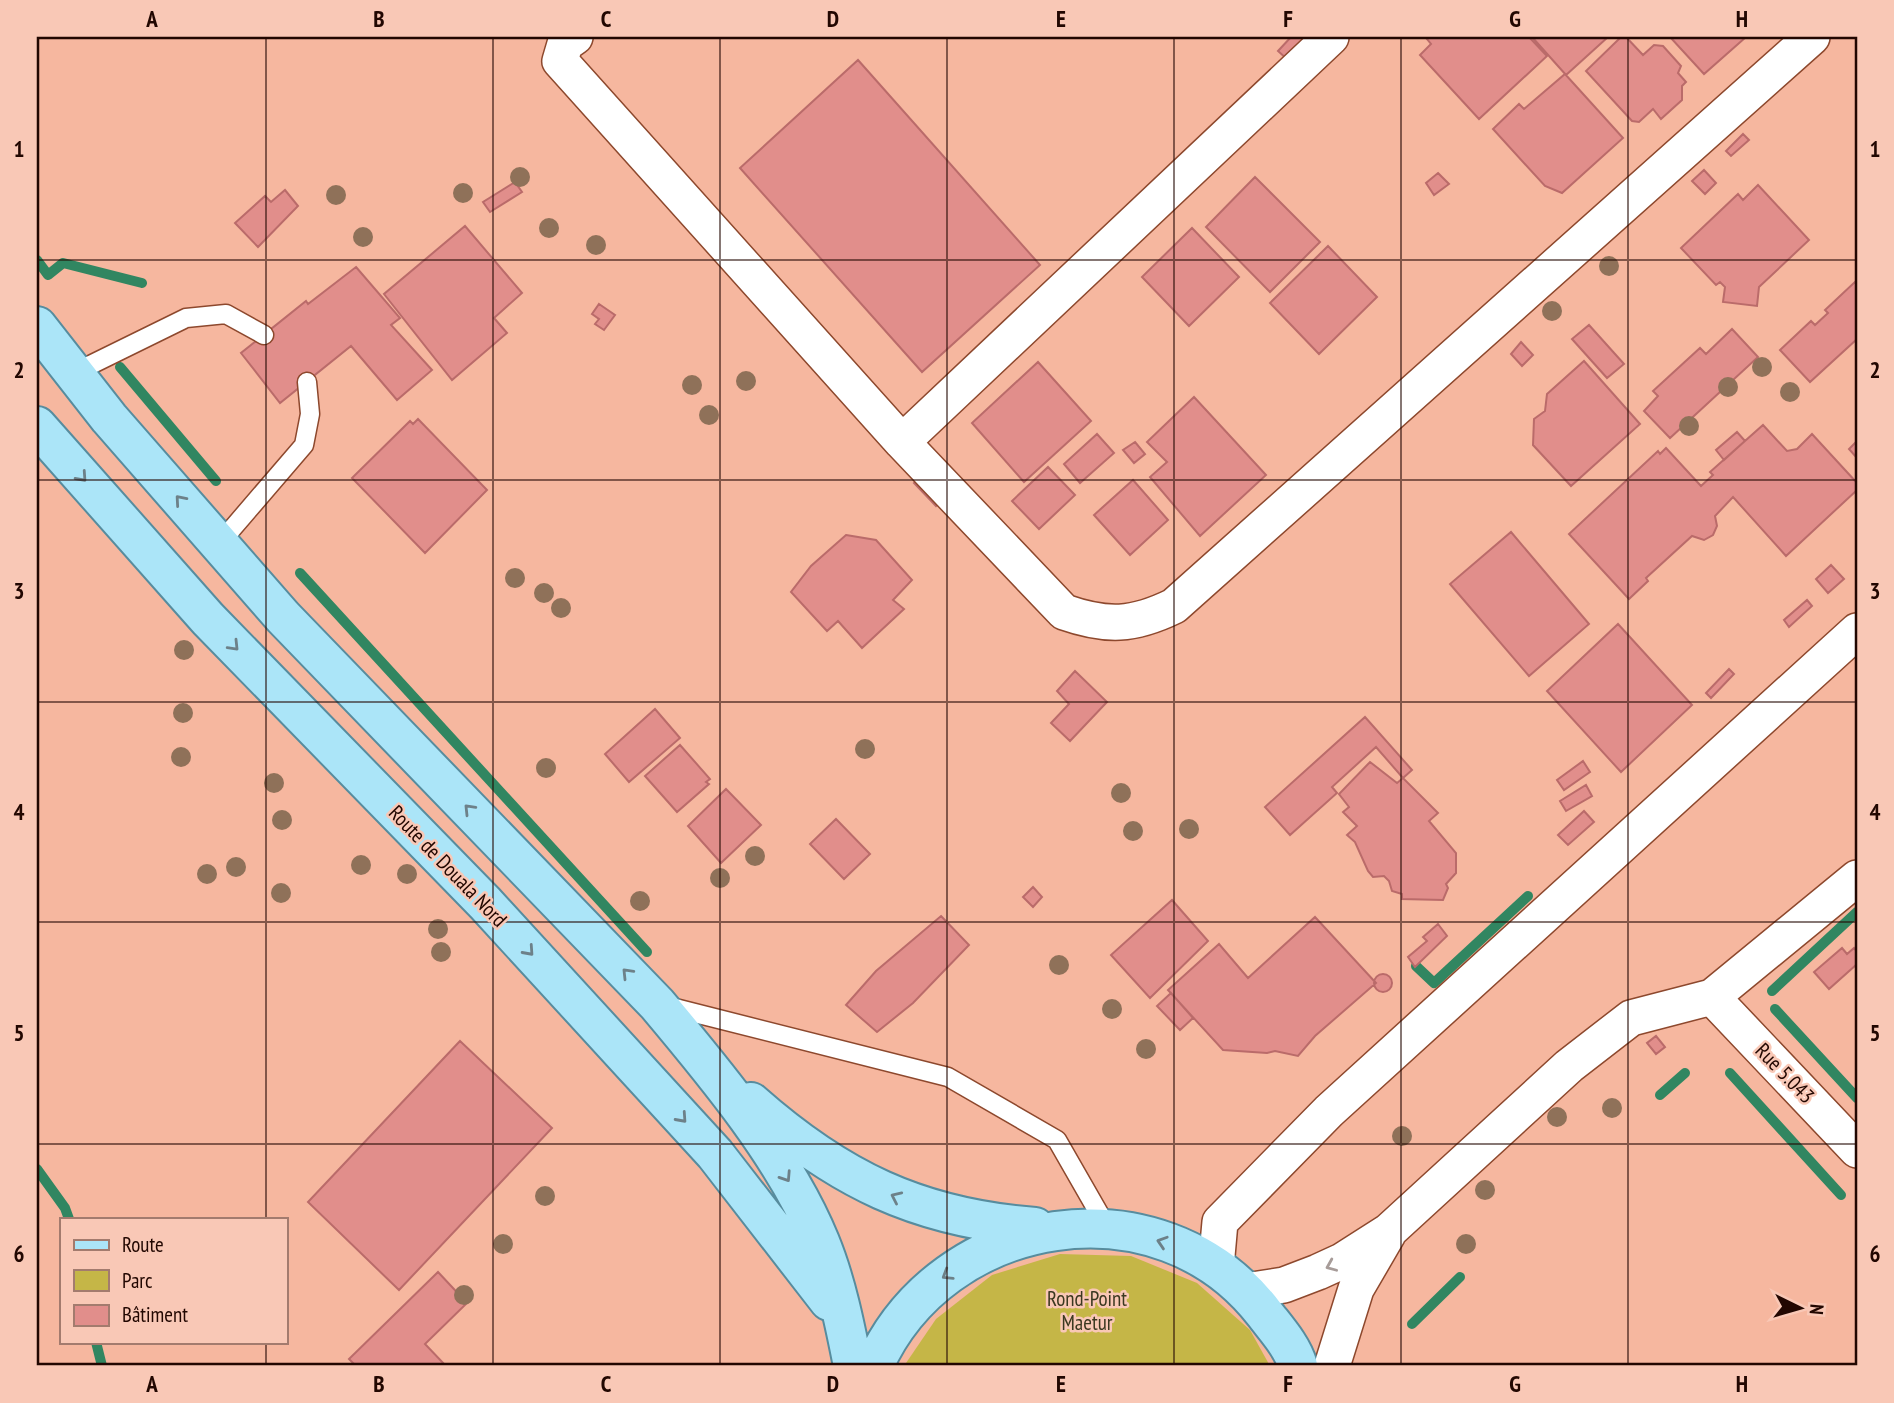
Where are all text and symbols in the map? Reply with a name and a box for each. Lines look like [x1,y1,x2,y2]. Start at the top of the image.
text: A [145,4,158,33]
text: B [373,4,385,33]
text: C [601,4,612,33]
text: D [827,4,839,33]
text: E [1056,4,1066,33]
text: F [1283,4,1293,33]
text: G [1509,4,1521,33]
text: H [1736,4,1748,33]
text: 1 [14,134,25,163]
text: 1 [1870,134,1881,163]
text: 2 [14,355,25,384]
text: 2 [1870,355,1881,384]
one-way arrow [74,469,86,482]
one-way arrow [176,495,188,508]
text: 3 [14,576,25,605]
text: 3 [1870,576,1881,605]
one-way arrow [226,638,239,651]
text: 4 [14,797,25,826]
text: 4 [1870,797,1881,826]
street label: Route de Douala Nord [383,799,513,933]
one-way arrow [465,805,478,818]
one-way arrow [520,943,533,956]
one-way arrow [623,968,636,981]
text: 5 [14,1018,25,1047]
text: 5 [1870,1018,1881,1047]
street label: Rue 5.043 [1750,1037,1820,1109]
one-way arrow [674,1110,686,1123]
one-way arrow [778,1169,791,1182]
one-way arrow [891,1192,903,1206]
legend [60,1218,287,1344]
text: Route [122,1231,164,1258]
one-way arrow [1157,1235,1169,1250]
text: 6 [14,1239,25,1268]
text: 6 [1870,1239,1881,1268]
one-way arrow [1326,1258,1338,1272]
text: Parc [122,1267,153,1294]
one-way arrow [941,1267,954,1280]
north arrow [1764,1274,1834,1344]
park label: Rond-Point Maetur [1047,1285,1127,1336]
text: Bâtiment [122,1301,188,1328]
text: N [1805,1303,1829,1316]
text: A [145,1369,158,1398]
text: B [373,1369,385,1398]
text: C [601,1369,612,1398]
text: D [827,1369,839,1398]
text: E [1056,1369,1066,1398]
text: F [1283,1369,1293,1398]
text: G [1509,1369,1521,1398]
text: H [1736,1369,1748,1398]

